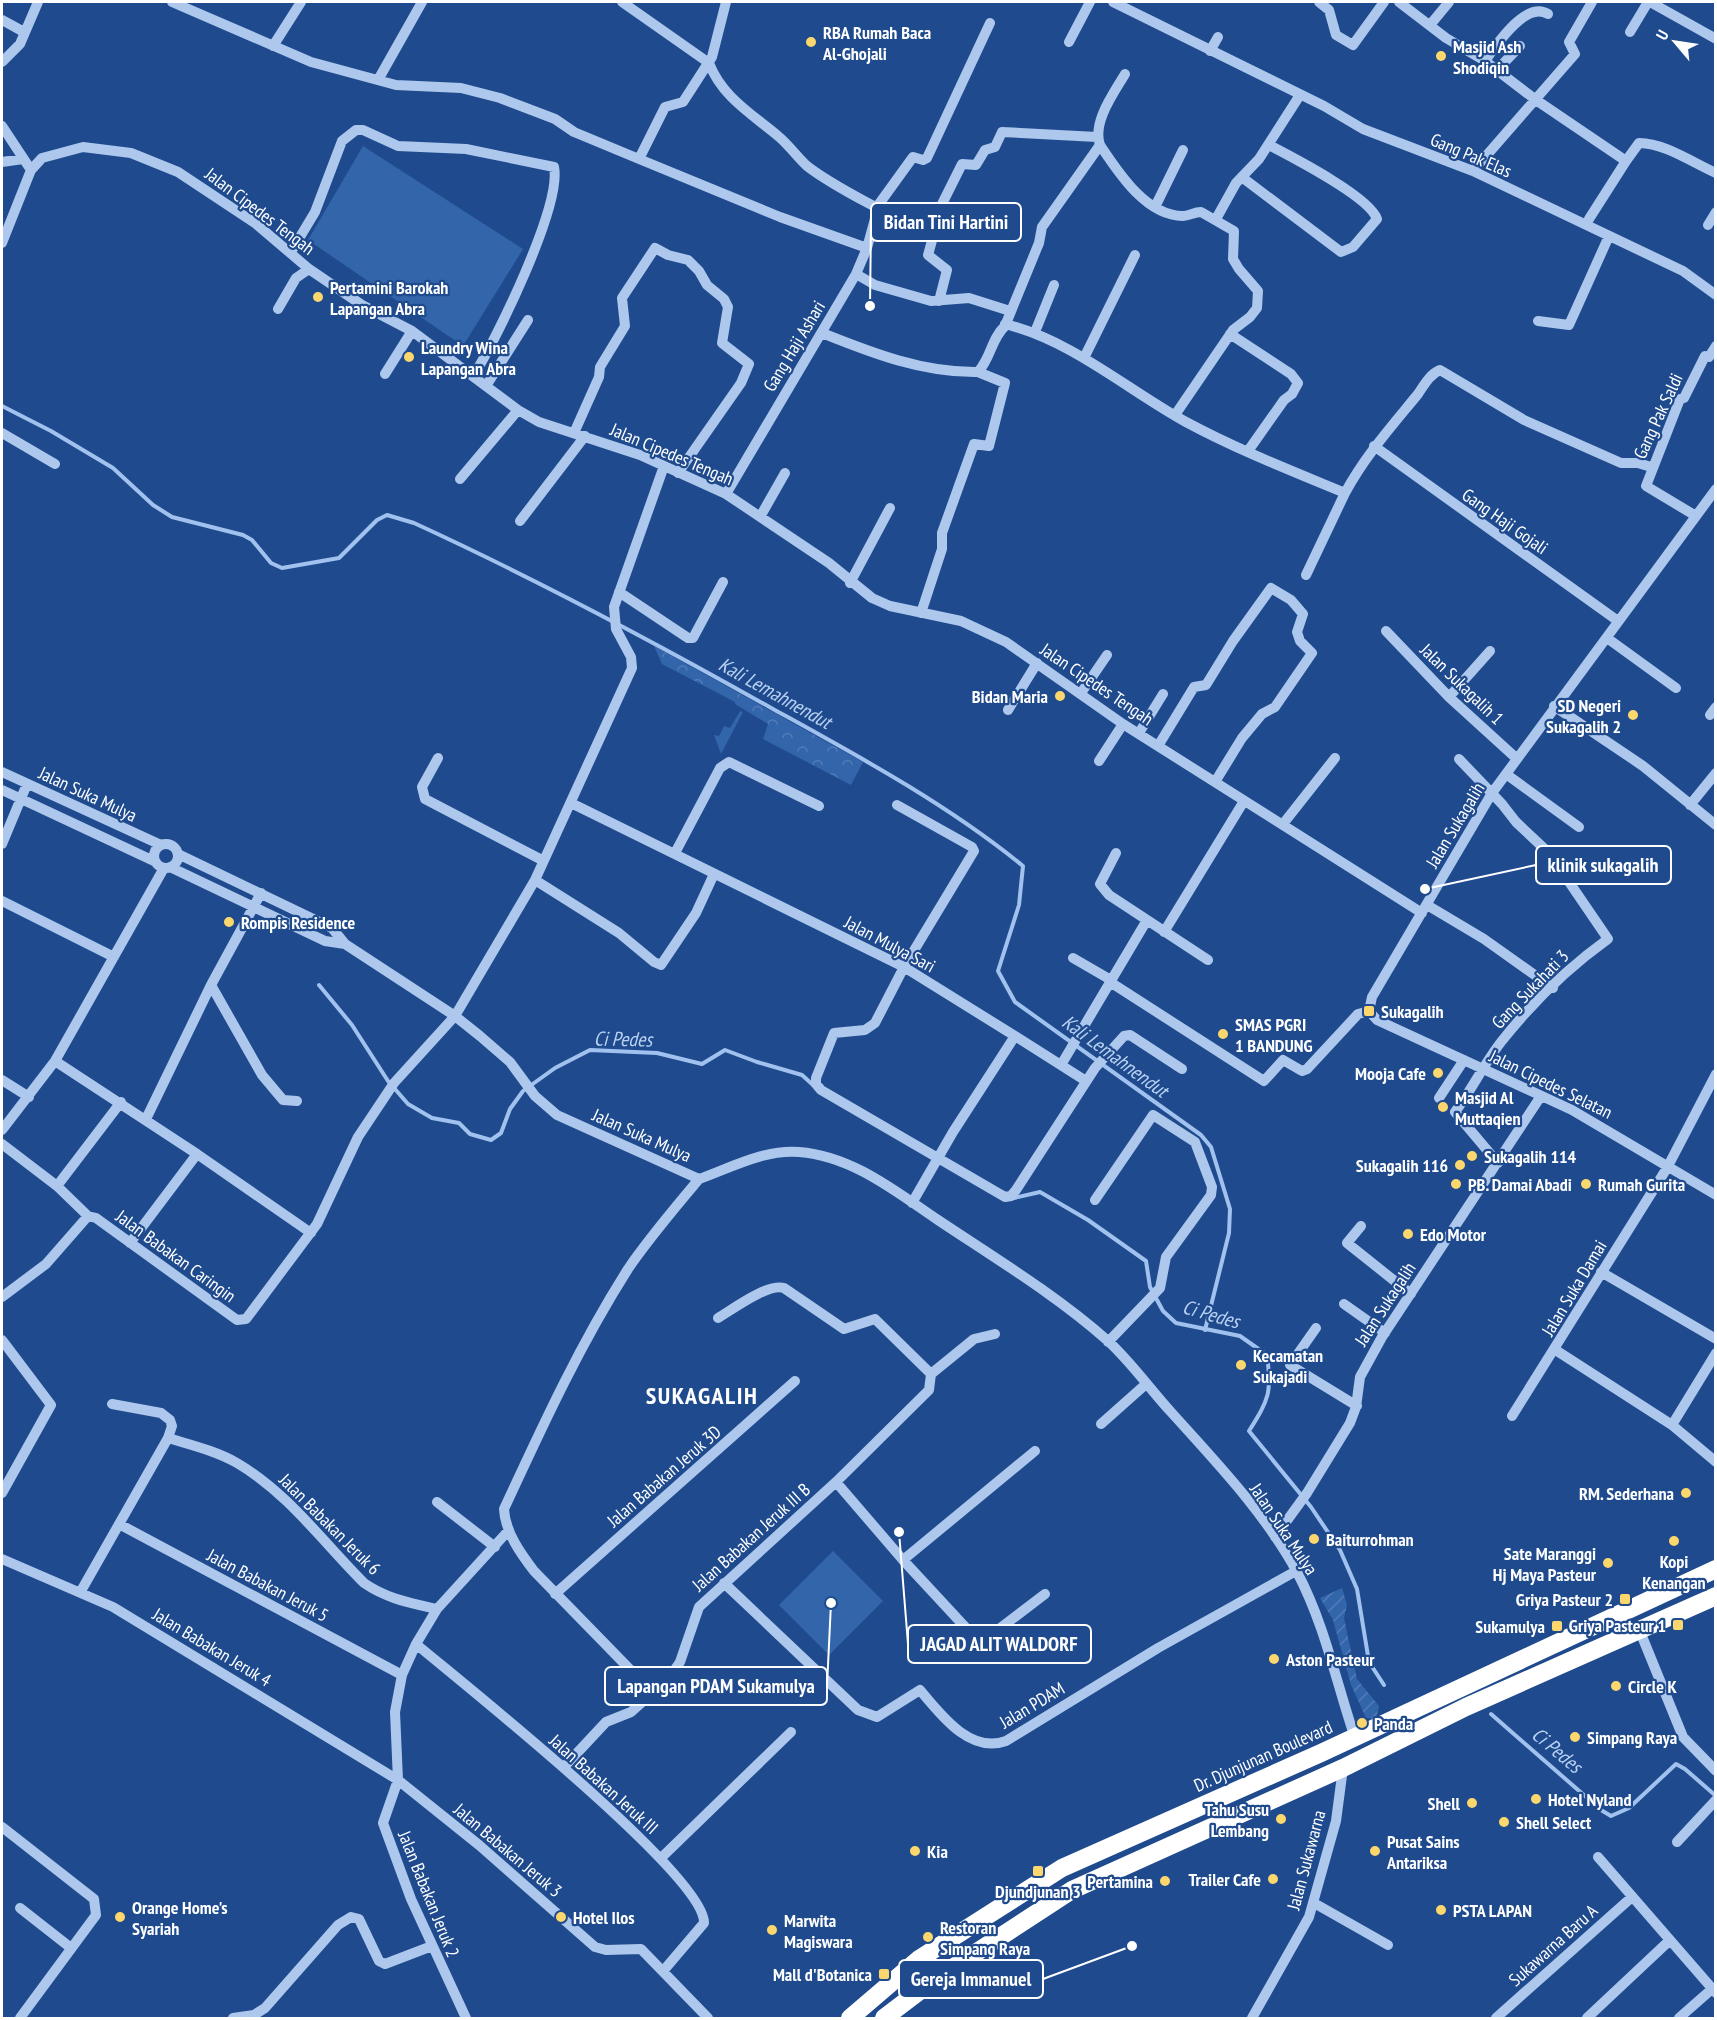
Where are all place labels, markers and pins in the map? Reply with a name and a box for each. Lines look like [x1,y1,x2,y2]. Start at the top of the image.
place label: RBA Rumah Baca Al-Ghojali [822,21,931,65]
marker: RBA Rumah Baca Al-Ghojali [804,35,818,49]
place label: Masjid Ash Shodiqin [1453,35,1521,79]
marker: Masjid Ash Shodiqin [1434,49,1448,63]
callout: Bidan Tini Hartini [871,203,1021,241]
place label: Pertamini Barokah Lapangan Abra [330,276,448,320]
marker: Pertamini Barokah Lapangan Abra [311,290,325,304]
place label: Laundry Wina Lapangan Abra [421,336,516,380]
marker: Laundry Wina Lapangan Abra [402,350,416,364]
place label: Bidan Maria [972,685,1048,708]
marker: Bidan Maria [1053,689,1067,703]
place label: SD Negeri Sukagalih 2 [1546,694,1621,738]
marker: SD Negeri Sukagalih 2 [1626,708,1640,722]
callout: klinik sukagalih [1536,846,1671,884]
place label: Rompis Residence [241,911,356,934]
marker: Rompis Residence [222,915,236,929]
place label: Sukagalih [1381,1000,1444,1023]
marker: Sukagalih [1362,1004,1376,1018]
place label: SMAS PGRI 1 BANDUNG [1235,1013,1313,1057]
marker: SMAS PGRI 1 BANDUNG [1216,1027,1230,1041]
place label: Mooja Cafe [1355,1062,1426,1085]
marker: Mooja Cafe [1431,1066,1445,1080]
place label: Masjid Al Muttaqien [1455,1086,1521,1130]
marker: Masjid Al Muttaqien [1436,1100,1450,1114]
place label: Sukagalih 114 [1484,1145,1577,1168]
marker: Sukagalih 114 [1465,1149,1479,1163]
place label: Sukagalih 116 [1356,1154,1448,1177]
marker: Sukagalih 116 [1453,1158,1467,1172]
place label: PB. Damai Abadi [1468,1173,1572,1196]
place label: Rumah Gurita [1598,1173,1685,1196]
marker: PB. Damai Abadi [1449,1177,1463,1191]
marker: Rumah Gurita [1579,1177,1593,1191]
place label: Edo Motor [1420,1223,1487,1246]
marker: Edo Motor [1401,1227,1415,1241]
place label: Kecamatan Sukajadi [1253,1344,1323,1388]
marker: Kecamatan Sukajadi [1234,1358,1248,1372]
place label: RM. Sederhana [1579,1482,1674,1505]
marker: RM. Sederhana [1679,1486,1693,1500]
place label: Baiturrohman [1326,1528,1414,1551]
marker: Baiturrohman [1307,1532,1321,1546]
marker: Kopi Kenangan [1667,1534,1681,1548]
place label: Sate Maranggi Hj Maya Pasteur [1493,1542,1597,1586]
place label: Kopi Kenangan [1642,1550,1706,1594]
marker: Sate Maranggi Hj Maya Pasteur [1601,1556,1615,1570]
place label: Griya Pasteur 2 [1516,1588,1613,1611]
marker: Griya Pasteur 2 [1618,1592,1632,1606]
place label: Griya Pasteur 1 [1569,1614,1666,1637]
place label: Sukamulya [1475,1615,1545,1638]
marker: Griya Pasteur 1 [1671,1618,1685,1632]
marker: Sukamulya [1550,1619,1564,1633]
callout: JAGAD ALIT WALDORF [908,1625,1091,1663]
place label: Aston Pasteur [1285,1648,1375,1671]
marker: Aston Pasteur [1267,1652,1281,1666]
callout: Lapangan PDAM Sukamulya [605,1667,827,1705]
place label: Circle K [1628,1675,1678,1698]
marker: Circle K [1609,1679,1623,1693]
place label: Panda [1374,1712,1413,1735]
marker: Panda [1355,1716,1369,1730]
place label: Simpang Raya [1587,1726,1677,1749]
marker: Simpang Raya [1568,1730,1582,1744]
place label: Hotel Nyland [1548,1788,1631,1811]
place label: Shell [1428,1792,1461,1815]
marker: Hotel Nyland [1529,1792,1543,1806]
marker: Shell [1465,1796,1479,1810]
place label: Tahu Susu Lembang [1205,1798,1269,1842]
place label: Shell Select [1516,1811,1592,1834]
marker: Tahu Susu Lembang [1274,1812,1288,1826]
marker: Shell Select [1497,1815,1511,1829]
place label: Pusat Sains Antariksa [1386,1830,1460,1874]
place label: Kia [927,1840,948,1863]
marker: Kia [908,1844,922,1858]
marker: Pusat Sains Antariksa [1368,1844,1382,1858]
marker: Djundjunan 3 [1031,1864,1045,1878]
place label: Trailer Cafe [1188,1868,1261,1891]
place label: Pertamina [1087,1870,1153,1893]
marker: Trailer Cafe [1266,1872,1280,1886]
marker: Pertamina [1158,1874,1172,1888]
place label: Djundjunan 3 [995,1880,1081,1903]
place label: Orange Home's Syariah [132,1896,228,1940]
place label: PSTA LAPAN [1453,1899,1532,1922]
marker: PSTA LAPAN [1434,1903,1448,1917]
place label: Hotel Ilos [573,1906,635,1929]
place label: Marwita Magiswara [784,1909,853,1953]
marker: Orange Home's Syariah [113,1910,127,1924]
marker: Hotel Ilos [554,1910,568,1924]
place label: Restoran Simpang Raya [940,1916,1030,1960]
marker: Marwita Magiswara [765,1923,779,1937]
marker: Restoran Simpang Raya [921,1930,935,1944]
callout: Gereja Immanuel [899,1960,1043,1998]
place label: Mall d'Botanica [773,1963,872,1986]
marker: Mall d'Botanica [877,1967,891,1981]

